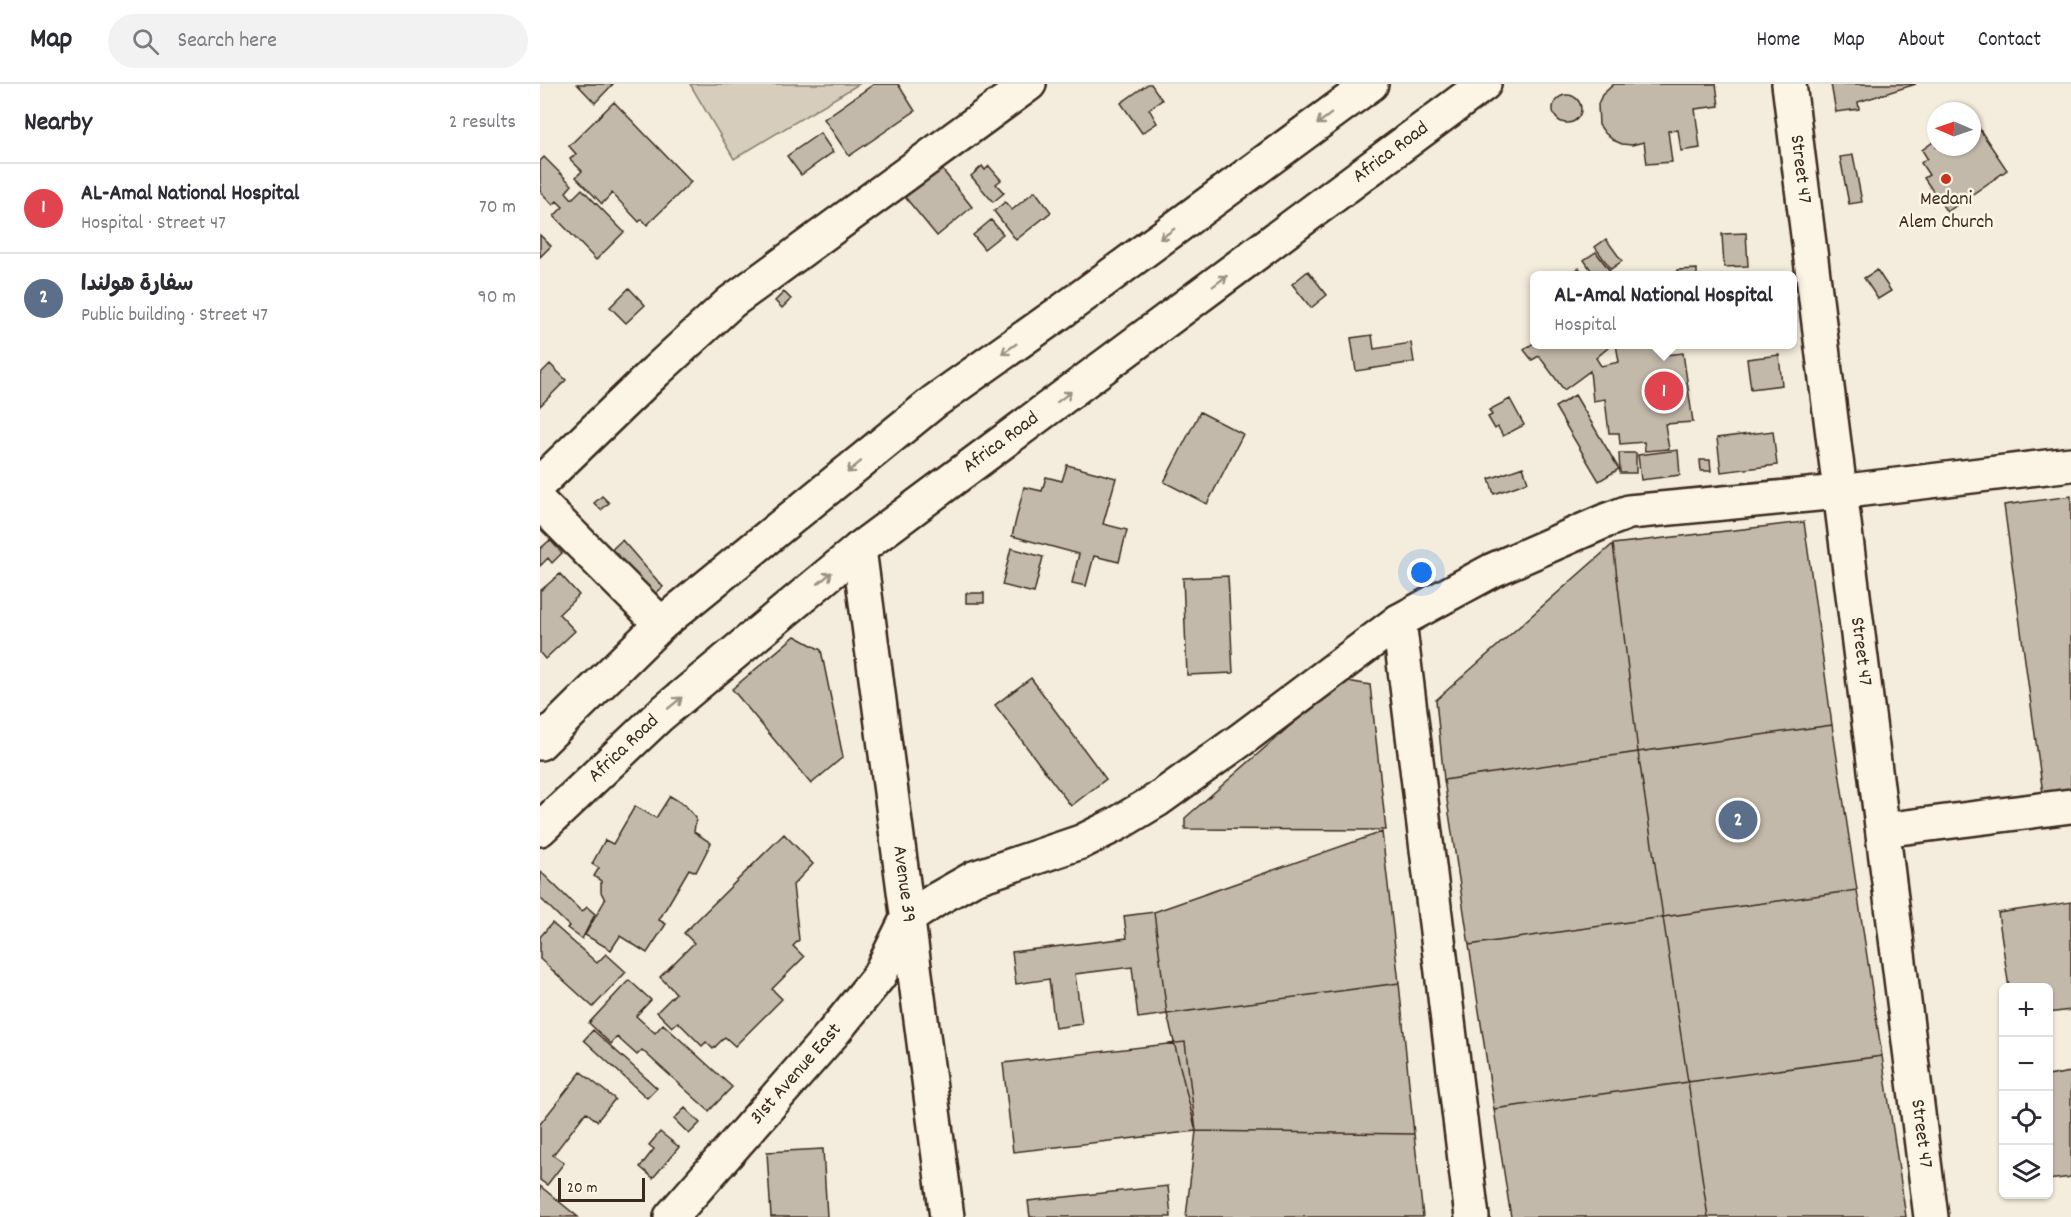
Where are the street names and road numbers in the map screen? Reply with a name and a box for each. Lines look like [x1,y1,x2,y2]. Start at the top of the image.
street label: Africa Road [1347,115,1435,191]
street label: Street 47 [1781,133,1818,205]
street label: Africa Road [957,405,1045,481]
street label: Street 47 [1842,615,1878,688]
street label: Africa Road [582,708,666,790]
street label: Avenue 39 [884,844,922,924]
street label: 31st Avenue East [744,1018,849,1131]
street label: Street 47 [1902,1098,1939,1170]

